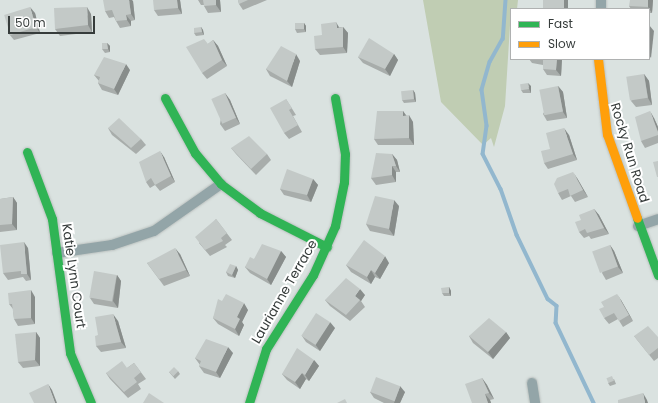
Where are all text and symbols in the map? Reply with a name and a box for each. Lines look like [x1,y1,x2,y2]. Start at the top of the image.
scale bar [10,8,97,34]
legend [510,8,650,60]
text: 50 m [15,14,46,31]
text: Fast [548,15,573,32]
text: Slow [548,35,576,52]
street label: Rocky Run Road [606,101,652,205]
street label: Katie Lynn Court [58,223,88,329]
street label: Laurianne Terrace [249,237,321,347]

